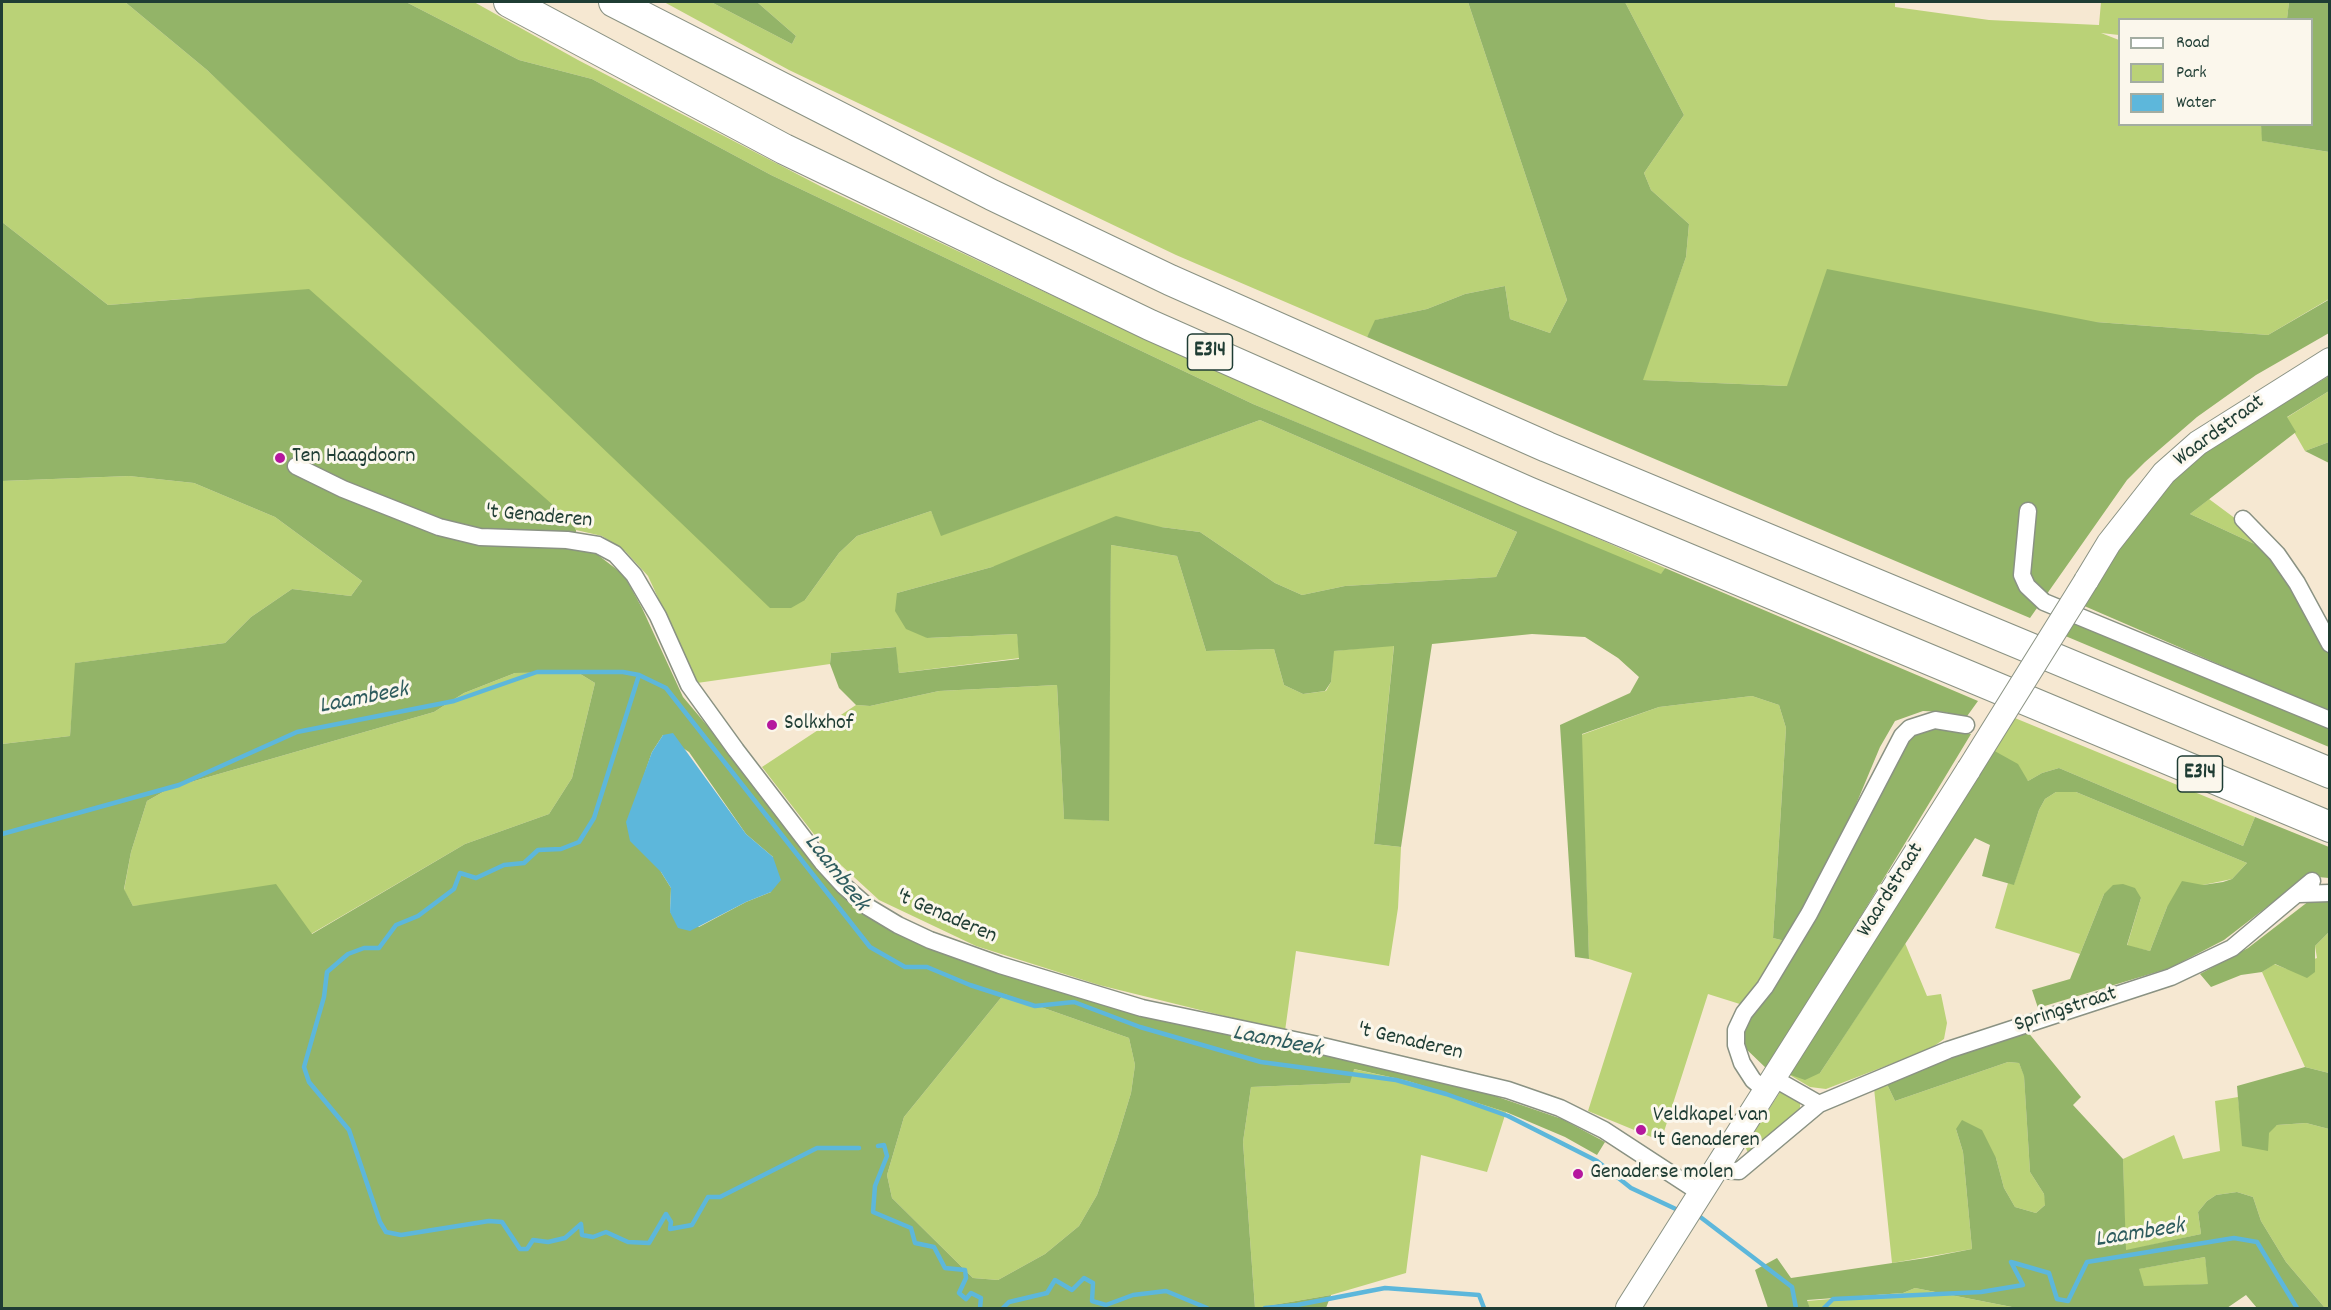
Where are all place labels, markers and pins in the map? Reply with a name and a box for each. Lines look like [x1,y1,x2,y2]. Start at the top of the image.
place label: Ten Haagdoorn [292,445,415,471]
marker: Ten Haagdoorn [273,451,287,465]
place label: Solkxhof [784,712,854,738]
marker: Solkxhof [765,718,779,732]
place label: Veldkapel van 't Genaderen [1653,1104,1768,1156]
marker: Veldkapel van 't Genaderen [1634,1123,1648,1137]
place label: Genaderse molen [1590,1161,1733,1187]
marker: Genaderse molen [1571,1167,1585,1181]

